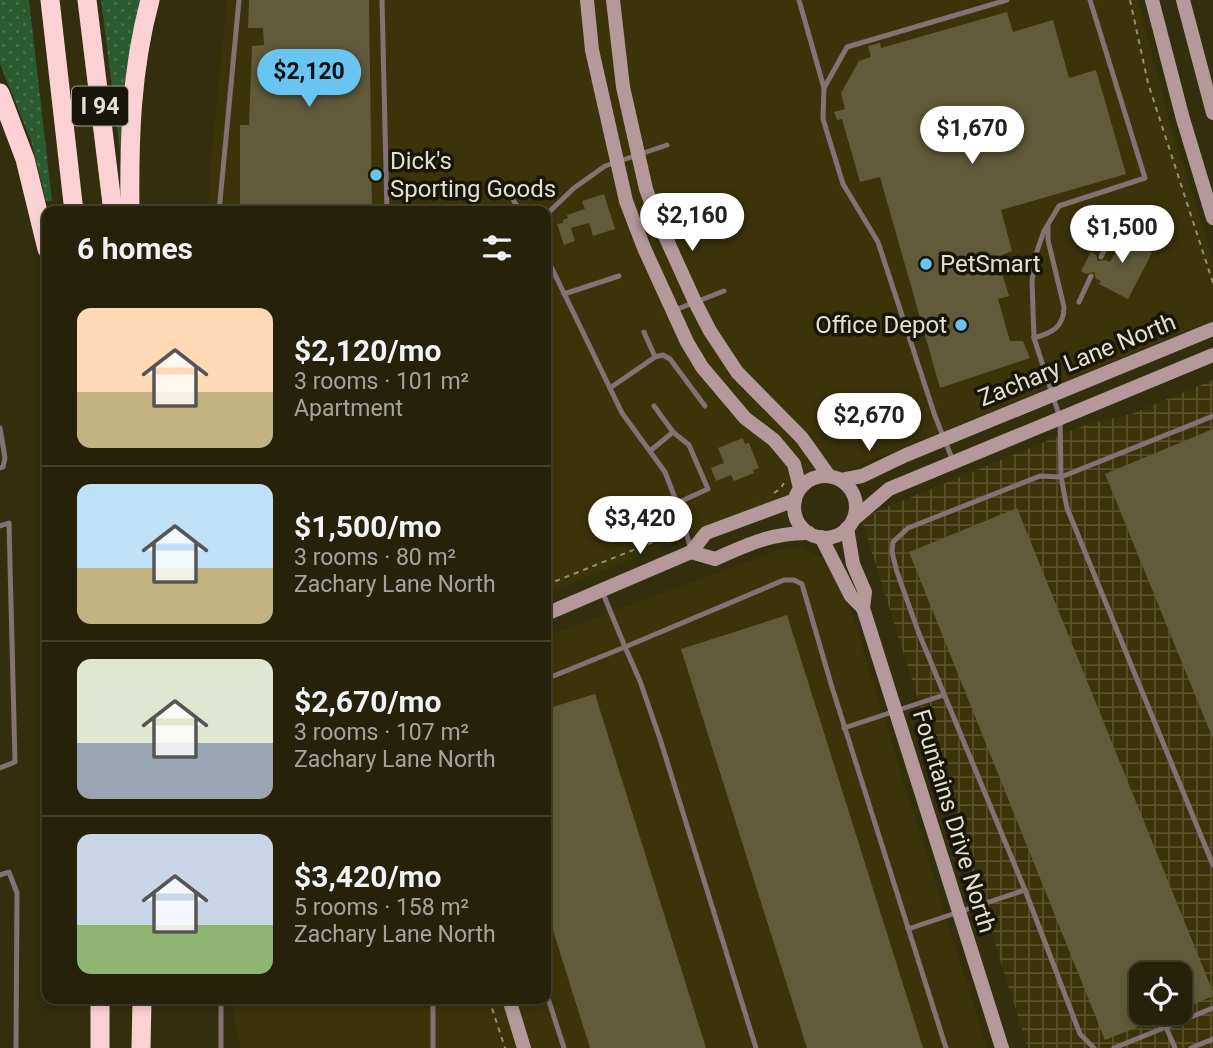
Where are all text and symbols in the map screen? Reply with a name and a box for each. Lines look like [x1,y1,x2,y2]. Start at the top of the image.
pin: $2,120 [252,50,366,109]
text: $2,120 [273,58,345,85]
road number: I 94 [72,86,128,125]
pin: $1,670 [915,106,1029,166]
text: $1,670 [936,115,1008,142]
place label: Dick's Sporting Goods [390,147,556,203]
marker: Dick's Sporting Goods [368,167,384,183]
pin: $2,160 [635,194,749,253]
text: $2,160 [656,202,728,229]
pin: $1,500 [1065,205,1179,265]
text: $1,500 [1086,214,1158,241]
icon: filters [478,229,516,267]
text: 6 homes [77,231,193,266]
place label: PetSmart [940,250,1041,278]
marker: PetSmart [918,256,934,272]
street label: Zachary Lane North [974,308,1180,412]
place label: Office Depot [815,311,947,339]
marker: Office Depot [953,317,969,333]
text: $2,120/mo [294,333,442,368]
icon: home [133,336,217,420]
text: 3 rooms · 101 m² [294,368,469,395]
pin: $2,670 [812,393,926,453]
text: Apartment [294,395,403,422]
text: $2,670 [833,402,905,429]
pin: $3,420 [583,496,697,556]
text: $3,420 [604,505,676,532]
text: $1,500/mo [294,509,442,544]
icon: home [133,512,217,596]
text: 3 rooms · 80 m² [294,544,456,571]
text: Zachary Lane North [294,571,496,598]
text: $2,670/mo [294,684,442,719]
icon: home [133,687,217,771]
street label: Fountains Drive North [907,706,1001,936]
text: 3 rooms · 107 m² [294,719,469,746]
text: Zachary Lane North [294,746,496,773]
text: $3,420/mo [294,859,442,894]
icon: home [133,862,217,946]
text: 5 rooms · 158 m² [294,894,469,921]
text: Zachary Lane North [294,921,496,948]
map controls [1129,962,1192,1025]
button: locate [1129,962,1192,1025]

